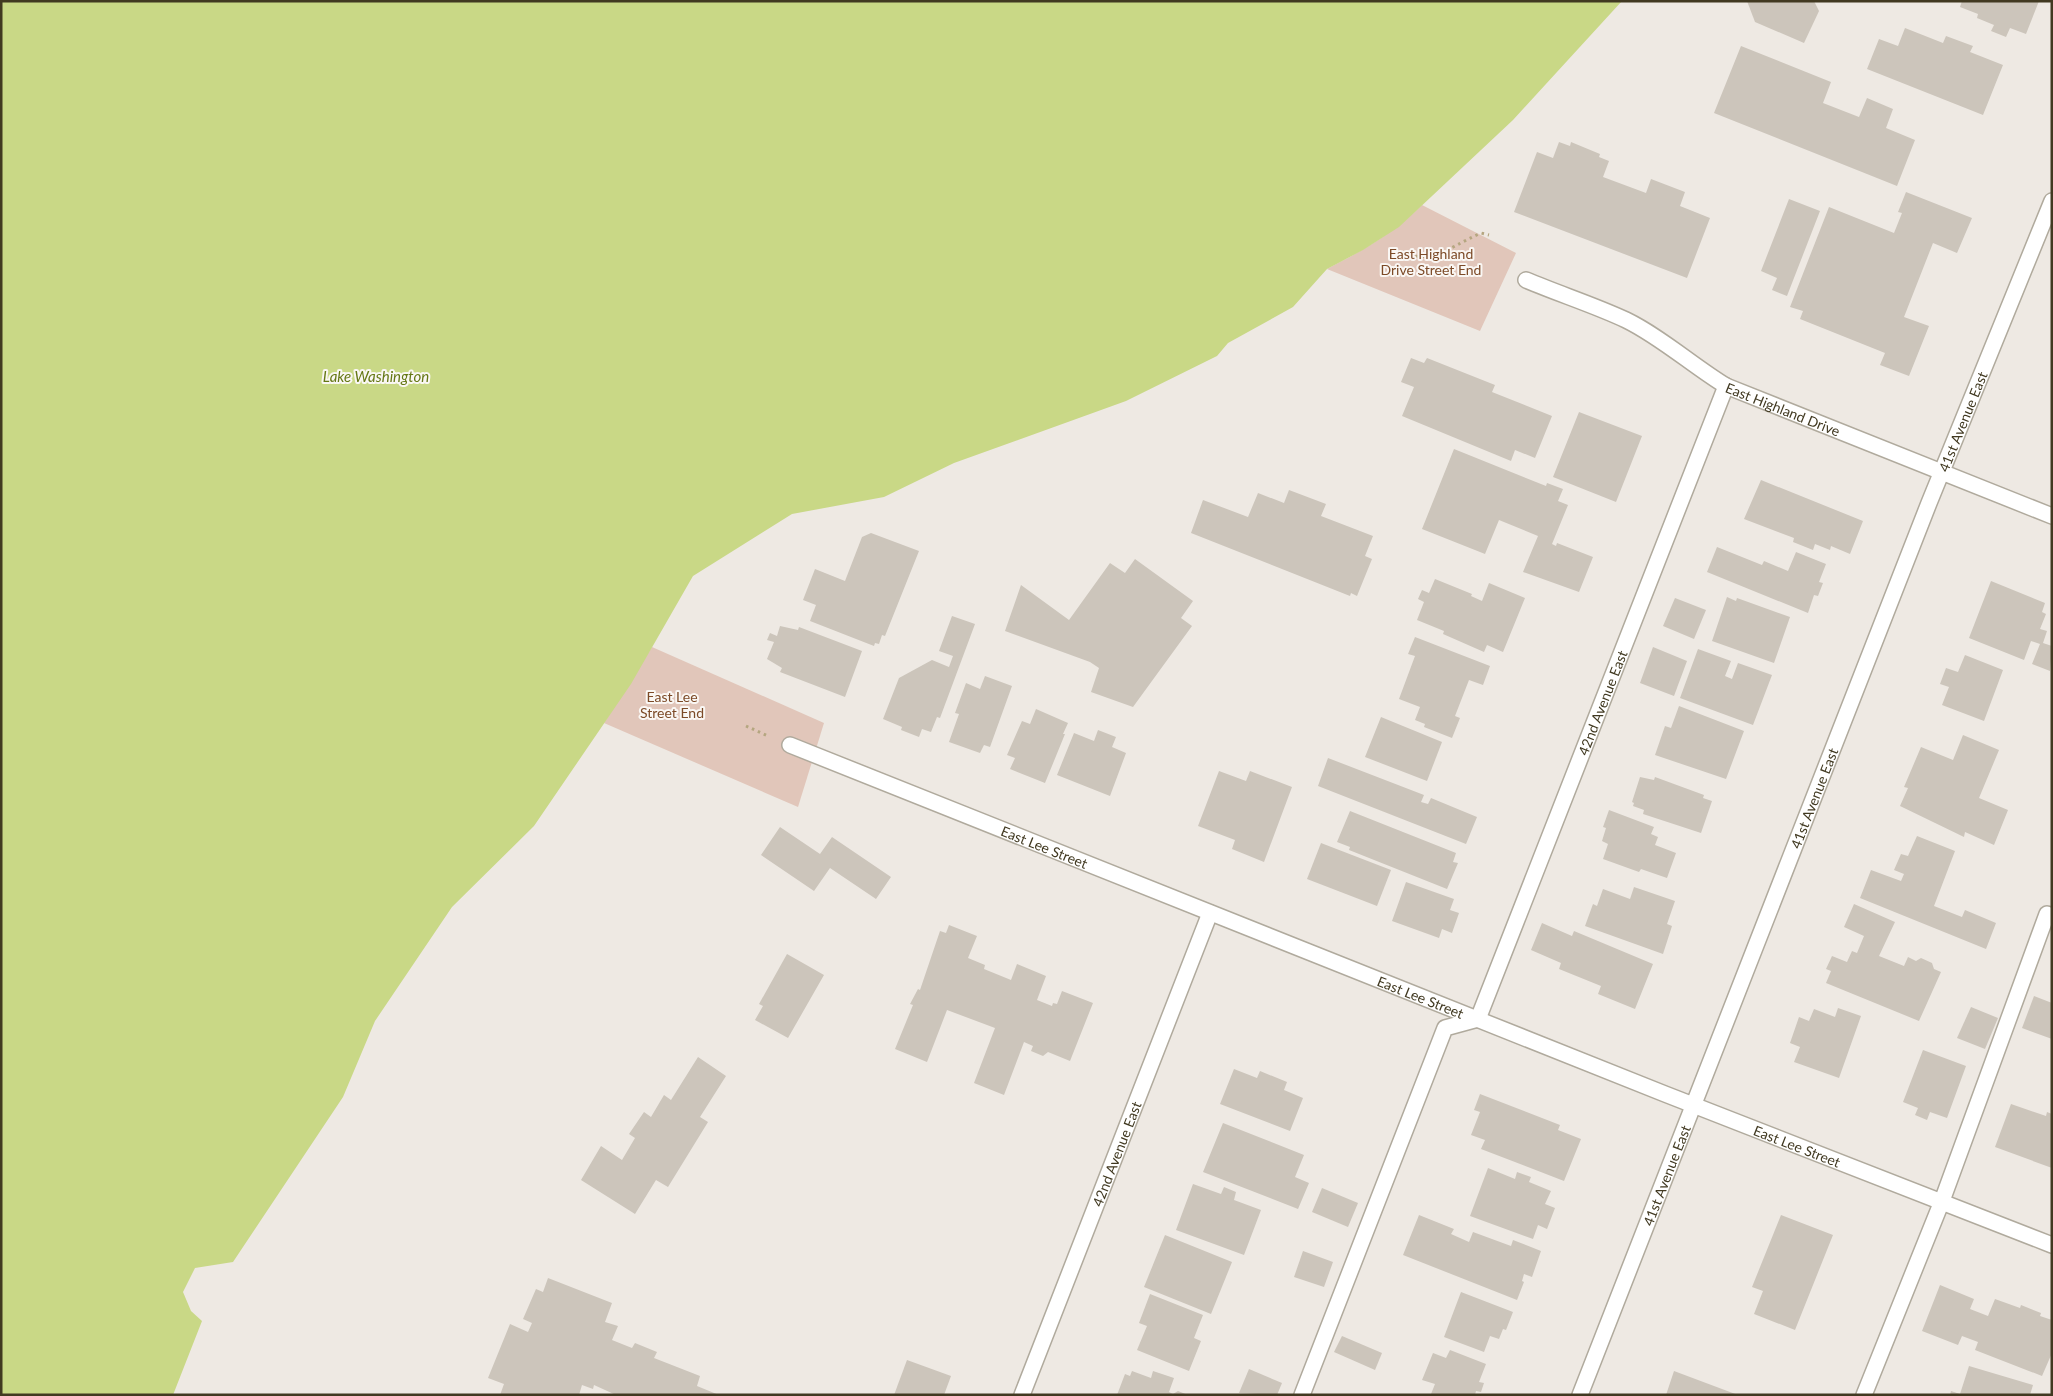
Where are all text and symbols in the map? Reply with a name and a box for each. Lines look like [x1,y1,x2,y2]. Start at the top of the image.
park label: East Highland Drive Street End [1381,245,1481,278]
water label: Lake Washington [323,367,429,385]
street label: 41st Avenue East [1934,369,1990,474]
street label: East Highland Drive [1723,378,1843,439]
street label: 42nd Avenue East [1574,648,1630,757]
park label: East Lee Street End [640,688,704,721]
street label: 41st Avenue East [1786,745,1841,851]
street label: East Lee Street [999,822,1090,871]
street label: East Lee Street [1375,972,1466,1021]
street label: 42nd Avenue East [1088,1099,1144,1209]
street label: East Lee Street [1751,1121,1843,1170]
street label: 41st Avenue East [1639,1123,1693,1228]

